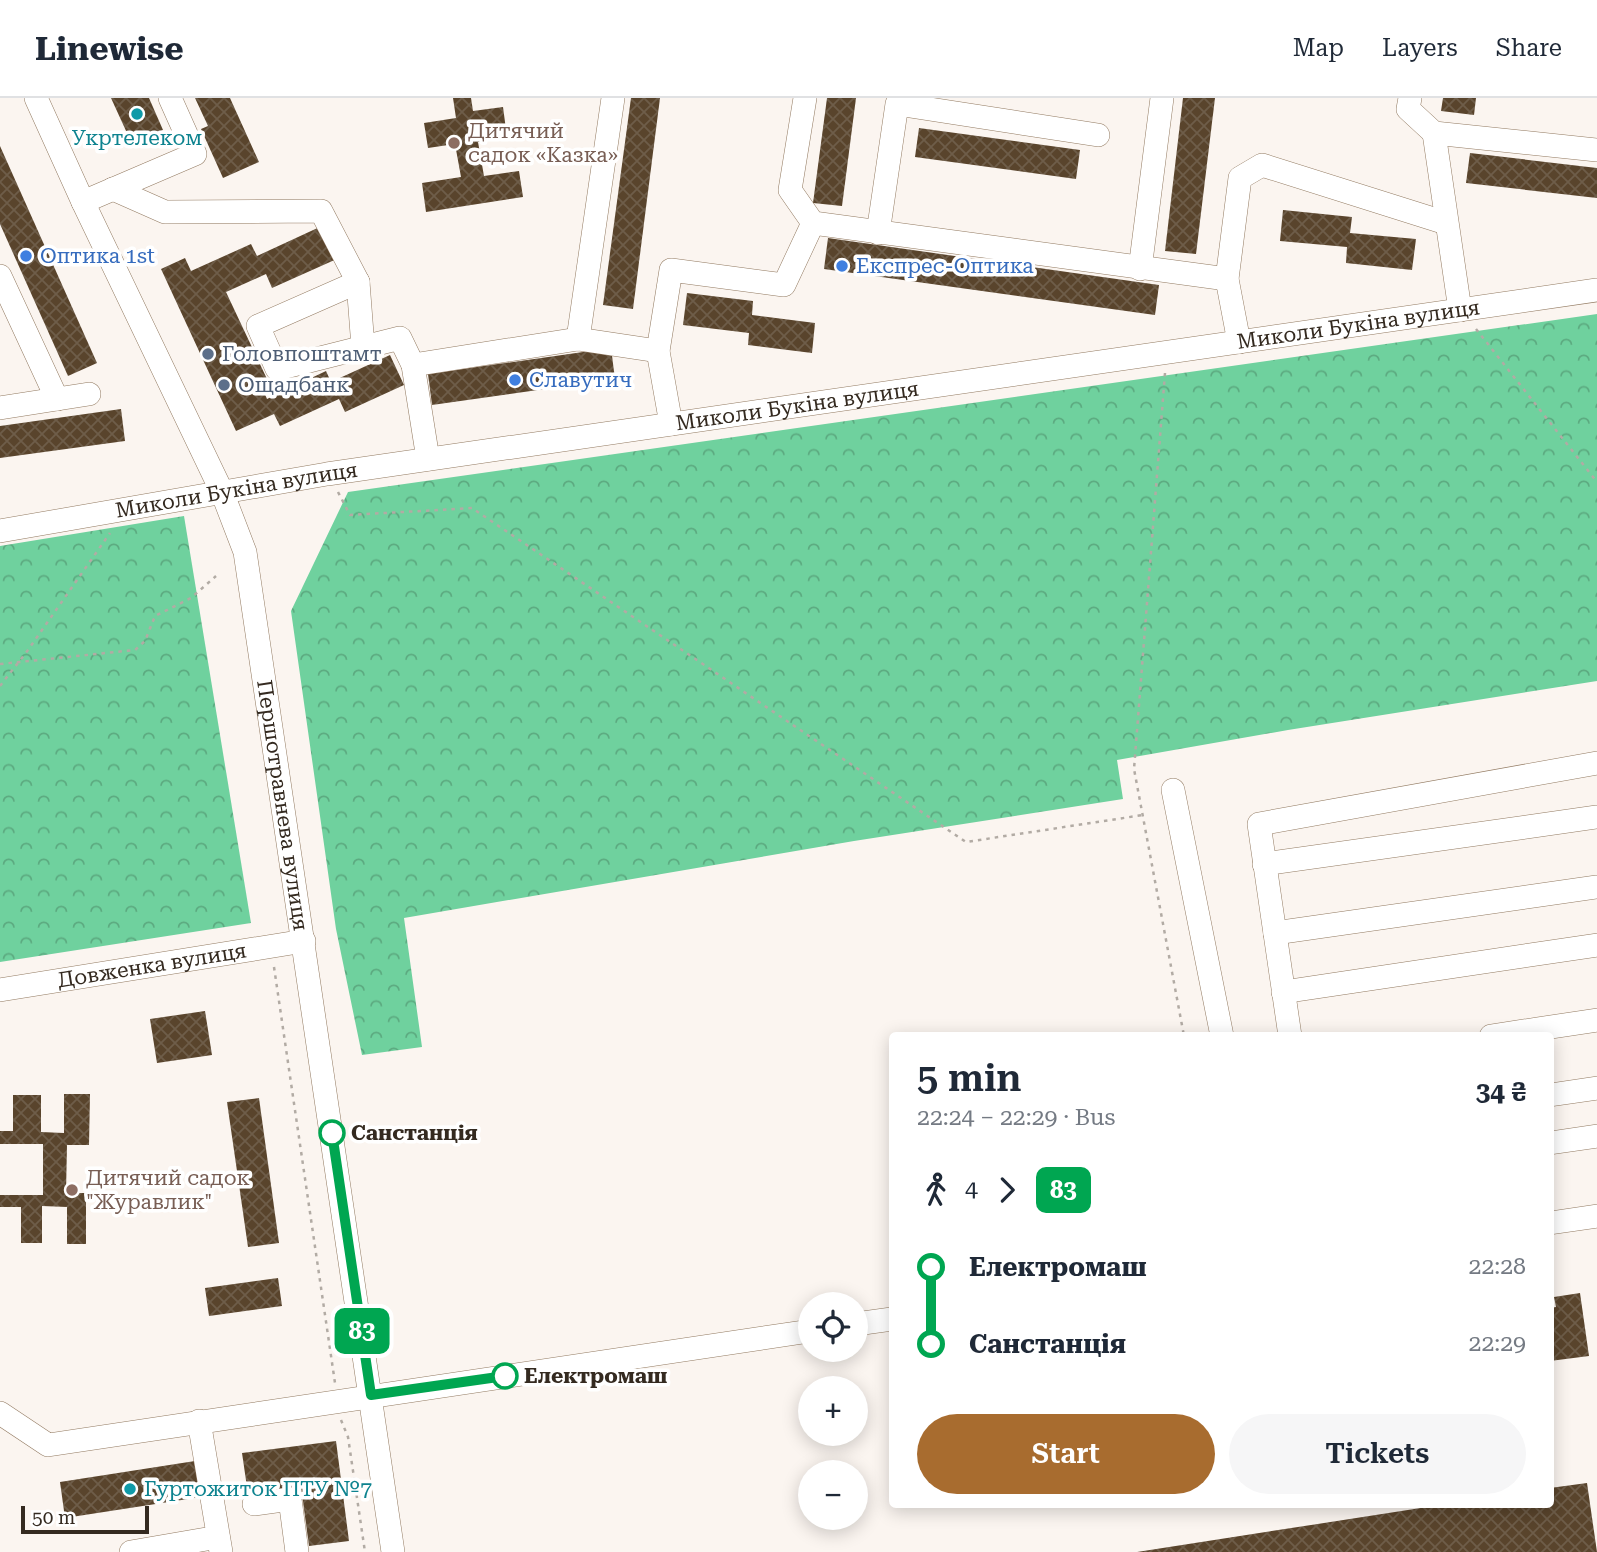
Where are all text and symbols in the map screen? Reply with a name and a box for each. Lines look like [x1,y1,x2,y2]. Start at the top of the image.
text: Linewise [35,29,184,68]
text: Map [1293,34,1344,62]
text: Layers [1382,34,1458,62]
text: Share [1496,34,1562,62]
marker: Укртелеком [129,106,145,122]
place label: Дитячий садок «Казка» [468,119,618,167]
place label: Укртелеком [72,126,202,150]
marker: Дитячий садок «Казка» [446,135,462,151]
place label: Оптика 1st [40,244,155,268]
marker: Оптика 1st [18,248,34,264]
place label: Експрес-Оптика [856,254,1034,278]
marker: Експрес-Оптика [834,258,850,274]
street label: Миколи Букіна вулиця [1235,295,1481,354]
place label: Головпоштамт [222,342,382,366]
marker: Головпоштамт [200,346,216,362]
place label: Славутич [529,368,632,392]
marker: Славутич [507,372,523,388]
place label: Ощадбанк [238,373,349,397]
street label: Миколи Букіна вулиця [674,376,920,435]
marker: Ощадбанк [216,377,232,393]
street label: Миколи Букіна вулиця [114,458,359,523]
street label: Першотравнева вулиця [252,678,313,932]
street label: Довженка вулиця [56,938,248,993]
text: 5 min [917,1056,1022,1100]
text: 34 ₴ [1476,1077,1526,1107]
text: 22:24 – 22:29 · Bus [917,1104,1115,1131]
marker: Санстанція [319,1120,345,1146]
place label: Санстанція [351,1121,478,1145]
place label: Дитячий садок "Журавлик" [86,1166,250,1214]
icon: walk [917,1171,955,1209]
icon: forward [988,1171,1026,1209]
text: 4 [965,1176,978,1203]
text: 83 [1050,1176,1077,1204]
marker: Дитячий садок "Журавлик" [64,1182,80,1198]
text: Електромаш [969,1252,1147,1282]
text: 22:28 [1469,1253,1526,1280]
map controls [798,1292,868,1530]
button: locate [798,1292,868,1362]
line badge: 83 [330,1308,394,1354]
text: 83 [349,1317,375,1345]
text: Санстанція [969,1329,1126,1359]
text: 22:29 [1469,1330,1526,1357]
marker: Електромаш [492,1363,518,1389]
place label: Електромаш [524,1364,667,1388]
button: + [798,1376,868,1446]
button: Start [917,1414,1215,1494]
button: Tickets [1229,1414,1526,1494]
button: − [798,1460,868,1530]
place label: Гуртожиток ПТУ №7 [144,1477,372,1501]
marker: Гуртожиток ПТУ №7 [122,1481,138,1497]
scale bar [21,1503,149,1535]
text: 50 m [32,1506,75,1529]

